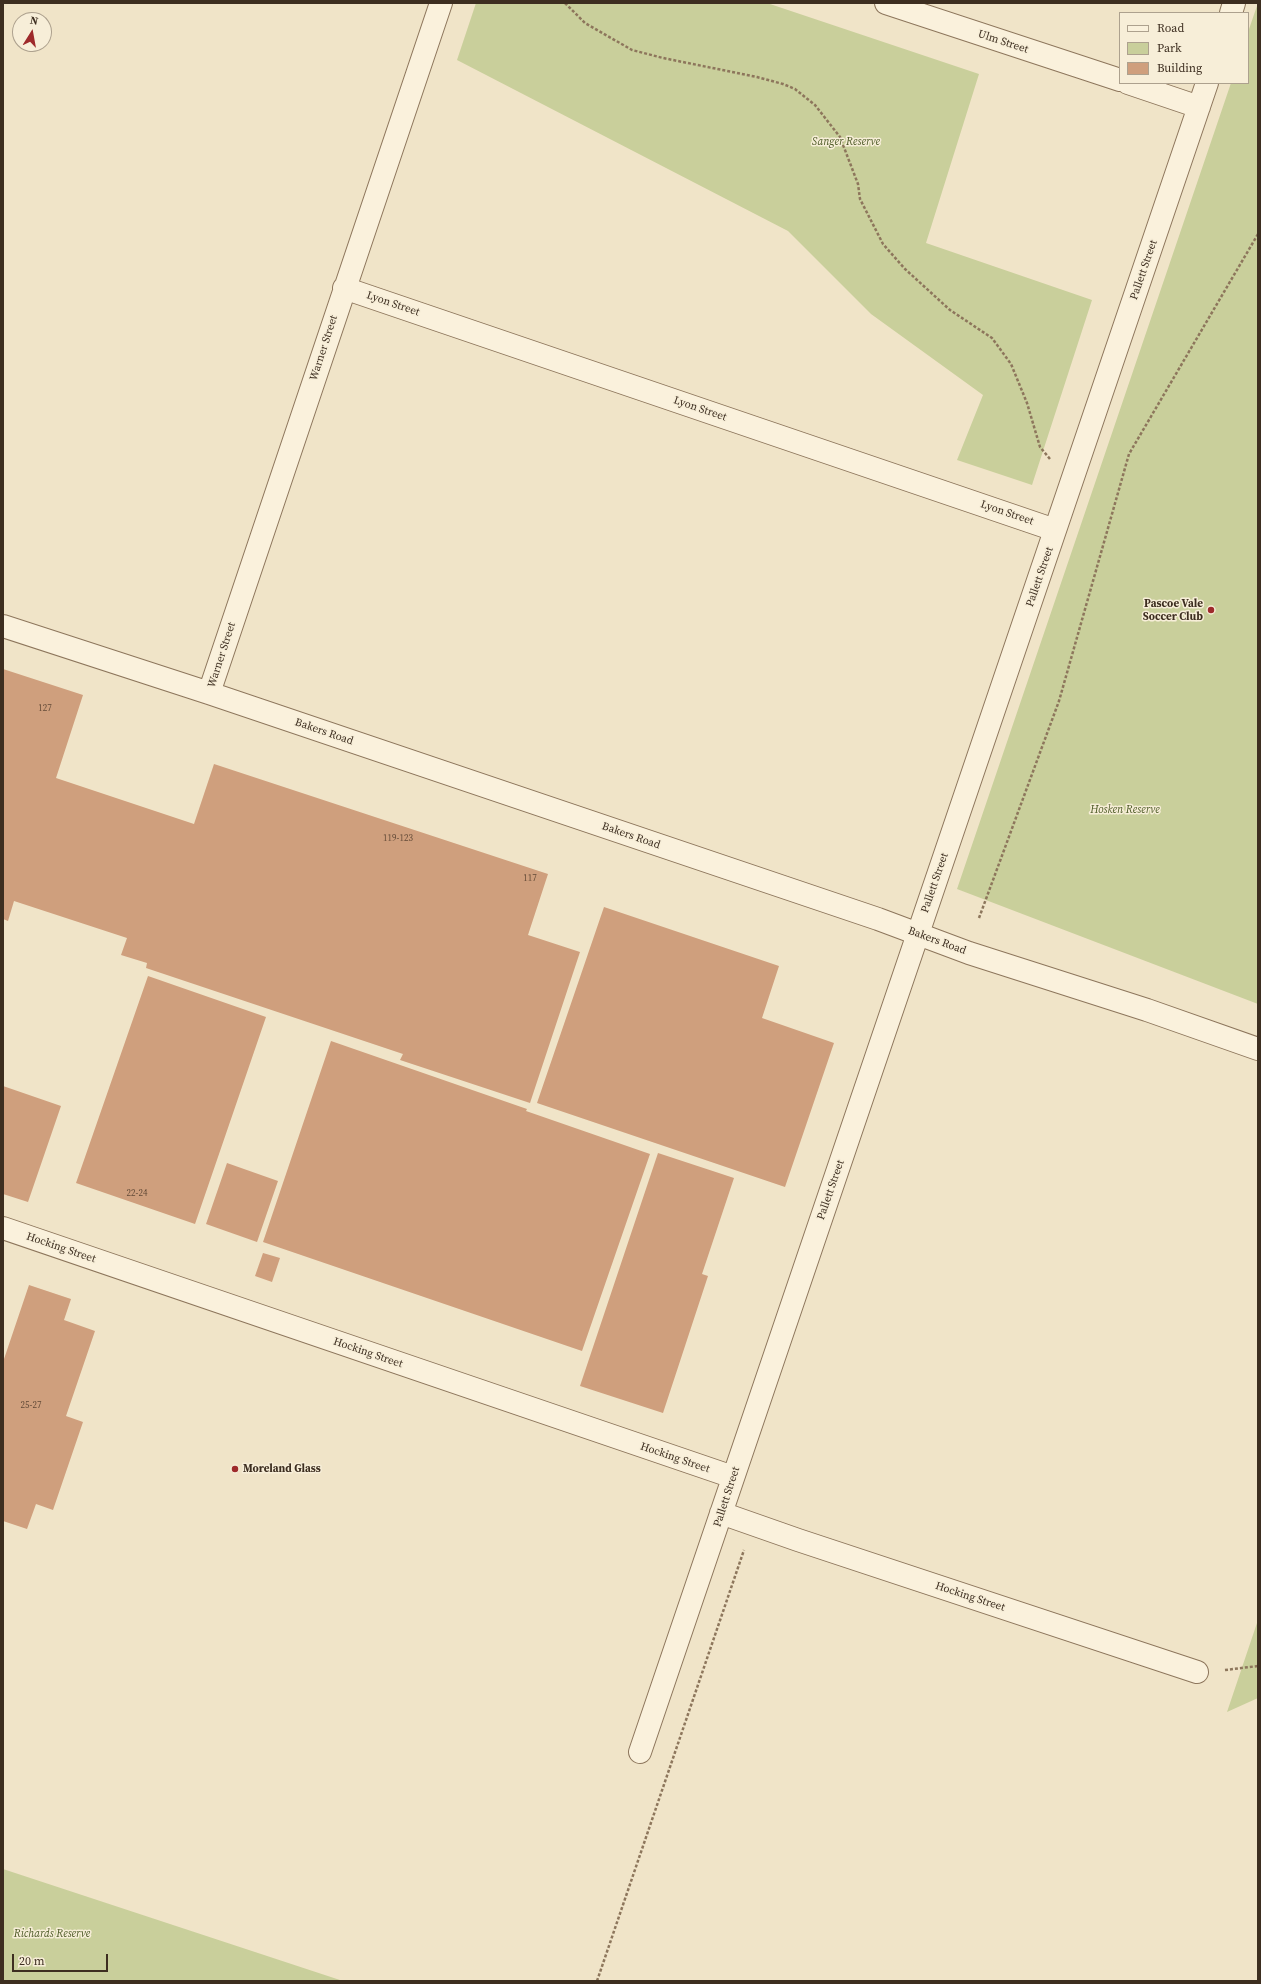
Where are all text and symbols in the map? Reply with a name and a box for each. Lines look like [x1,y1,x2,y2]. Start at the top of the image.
north arrow [12,12,52,52]
legend [1119,12,1249,84]
text: N [29,13,40,29]
text: Road [1157,20,1184,36]
street label: Ulm Street [976,28,1030,56]
text: Park [1157,40,1182,56]
text: Building [1157,60,1202,76]
park label: Sanger Reserve [812,135,880,149]
street label: Pallett Street [1128,238,1160,302]
street label: Lyon Street [365,289,421,319]
street label: Warner Street [307,314,341,382]
street label: Lyon Street [672,394,728,424]
street label: Lyon Street [979,498,1035,528]
street label: Pallett Street [1024,545,1056,609]
place label: Pascoe Vale Soccer Club [1143,597,1203,623]
marker: Pascoe Vale Soccer Club [1206,605,1216,615]
street label: Warner Street [205,621,239,689]
house number: 127 [38,704,52,714]
street label: Bakers Road [293,716,355,748]
park label: Hosken Reserve [1090,803,1160,817]
street label: Bakers Road [600,820,662,852]
house number: 119-123 [383,834,413,844]
street label: Pallett Street [919,851,951,915]
house number: 117 [523,874,537,884]
street label: Bakers Road [906,924,968,958]
street label: Pallett Street [815,1158,847,1222]
house number: 22-24 [127,1189,147,1199]
street label: Hocking Street [25,1230,97,1266]
street label: Hocking Street [332,1335,404,1371]
house number: 25-27 [21,1401,41,1411]
street label: Hocking Street [639,1440,711,1476]
place label: Moreland Glass [243,1462,321,1476]
marker: Moreland Glass [230,1464,240,1474]
street label: Pallett Street [711,1465,743,1529]
street label: Hocking Street [934,1580,1006,1614]
park label: Richards Reserve [14,1927,90,1941]
scale bar [14,1946,110,1972]
text: 20 m [19,1953,45,1969]

